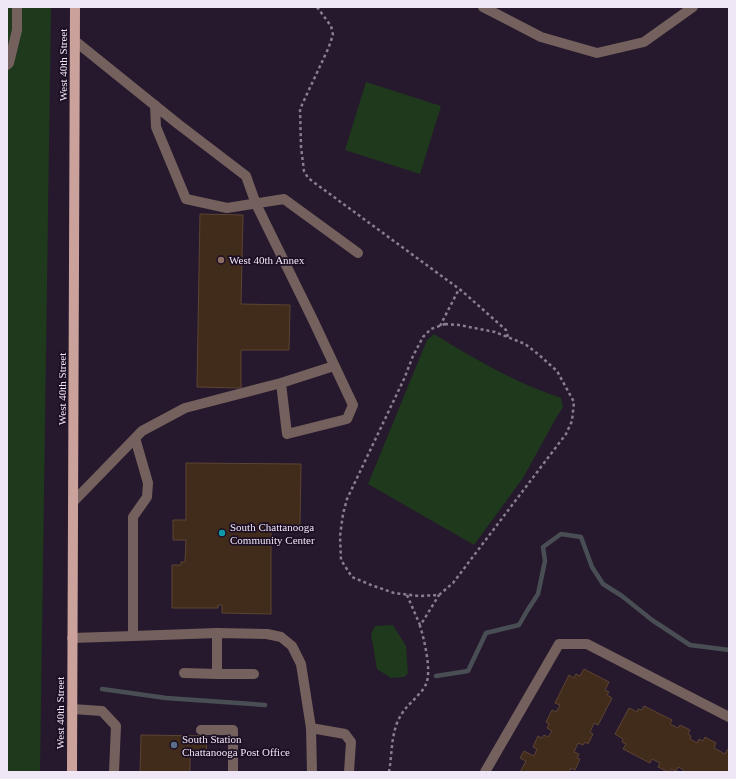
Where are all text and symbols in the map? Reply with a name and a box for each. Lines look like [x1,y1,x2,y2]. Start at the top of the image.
street label: West 40th Street [57,29,69,101]
place label: West 40th Annex [229,254,305,266]
marker: West 40th Annex [216,255,226,265]
street label: West 40th Street [56,353,68,425]
place label: South Chattanooga Community Center [230,521,315,546]
marker: South Chattanooga Community Center [217,528,227,538]
street label: West 40th Street [54,677,66,749]
place label: South Station Chattanooga Post Office [182,733,290,758]
marker: South Station Chattanooga Post Office [169,740,179,750]

